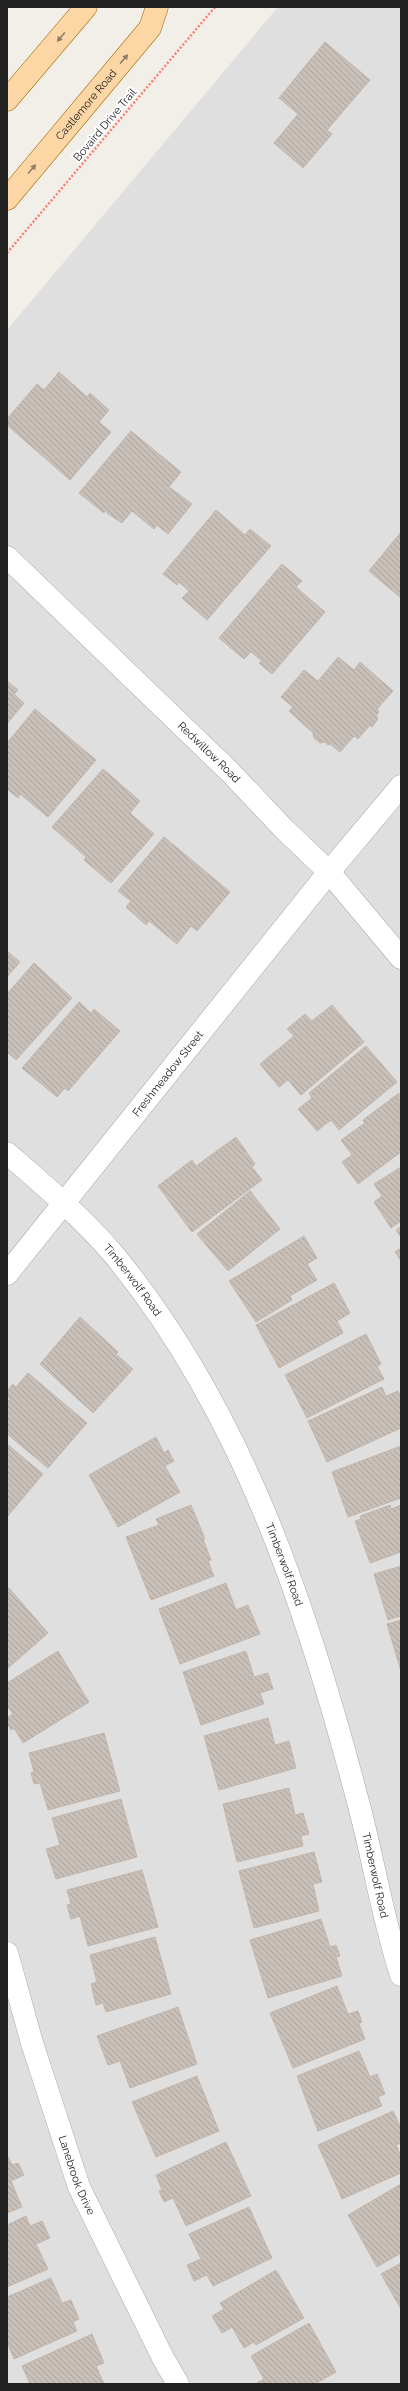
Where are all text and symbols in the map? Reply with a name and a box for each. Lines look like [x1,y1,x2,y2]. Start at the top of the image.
one-way arrow [56,31,65,42]
one-way arrow [120,53,129,64]
street label: Castlemore Road [53,67,119,143]
street label: Bovaird Drive Trail [71,86,139,164]
one-way arrow [28,164,37,174]
street label: Redwillow Road [175,719,243,785]
street label: Freshmeadow Street [130,1028,206,1119]
street label: Timberwolf Road [101,1241,164,1318]
street label: Timberwolf Road [263,1521,306,1608]
street label: Timberwolf Road [359,1831,391,1919]
street label: Lanebrook Drive [56,2134,98,2217]

